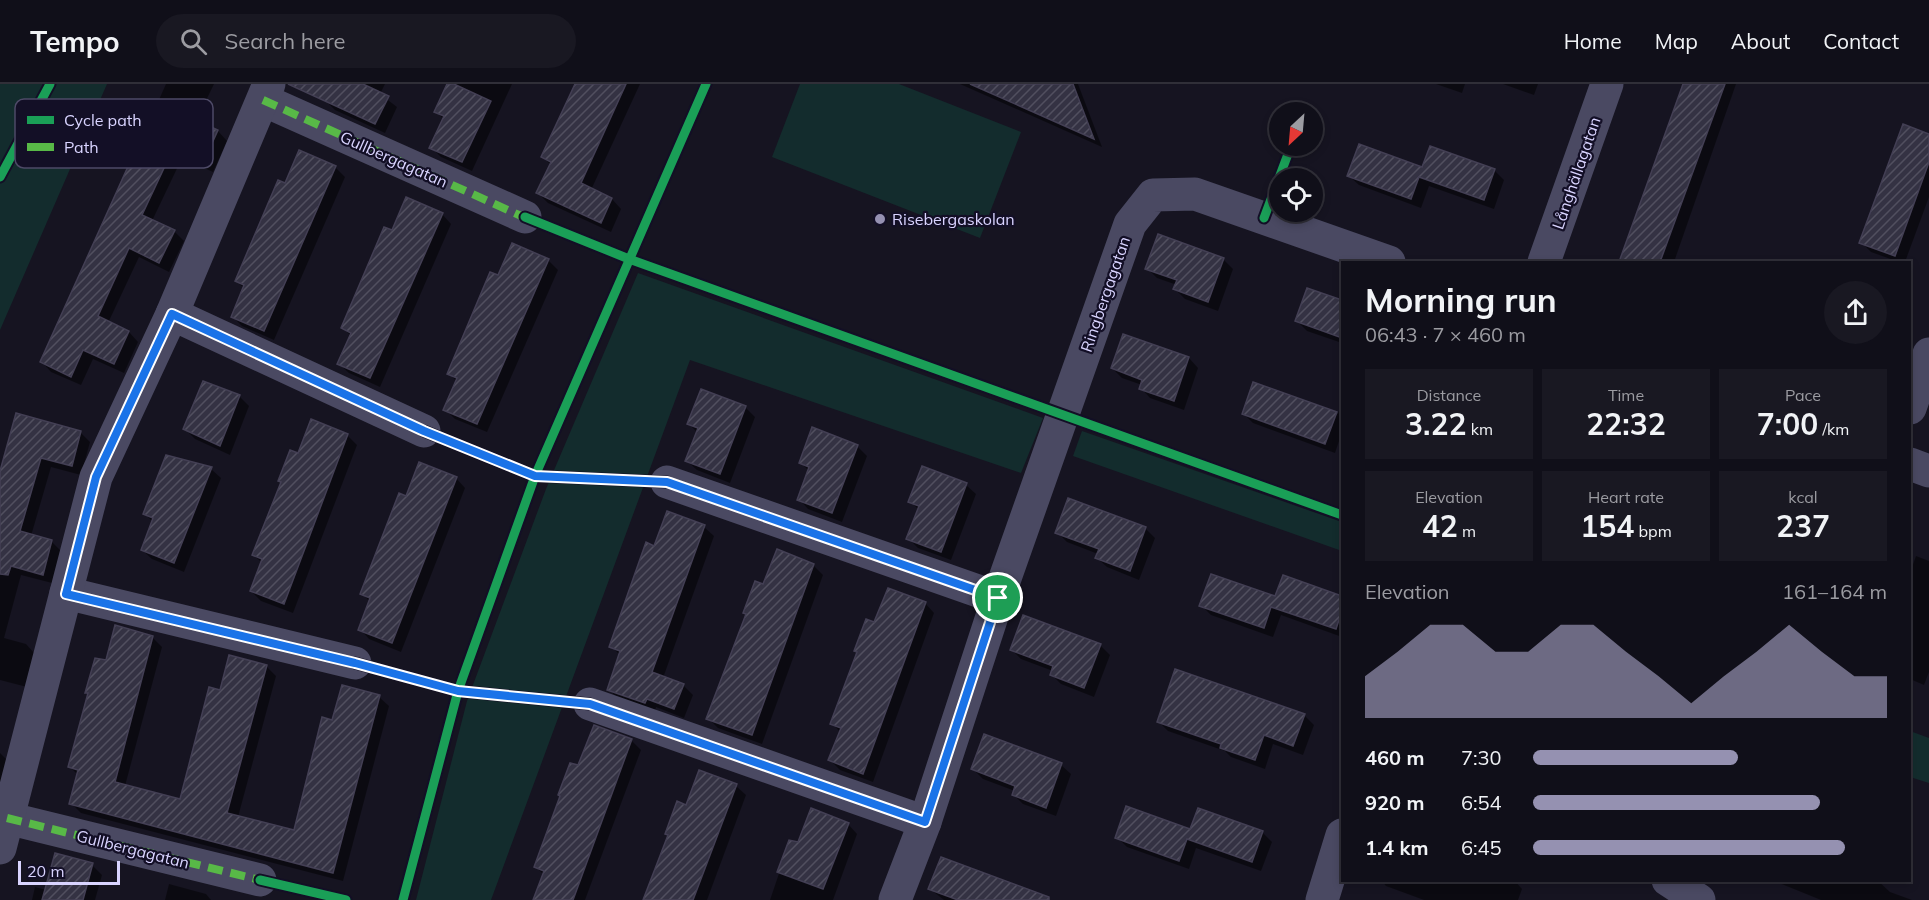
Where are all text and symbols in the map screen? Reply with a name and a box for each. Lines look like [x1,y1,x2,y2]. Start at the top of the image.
search box [156,14,576,68]
text: Tempo [30,24,120,59]
icon: search [177,25,210,58]
text: Search here [225,27,346,55]
text: Home [1564,28,1622,54]
text: Map [1655,28,1698,54]
text: About [1731,28,1790,54]
text: Contact [1823,28,1899,54]
legend [15,99,213,168]
north arrow [1269,102,1323,156]
map controls [1269,102,1323,222]
text: Cycle path [64,110,142,130]
street label: Långhällagatan [1547,114,1605,232]
street label: Gullbergagatan [337,126,451,192]
text: Path [64,137,99,157]
button: locate [1269,168,1323,222]
place label: Risebergaskolan [892,209,1015,229]
marker: Risebergaskolan [873,212,887,226]
street label: Ringbergagatan [1076,234,1134,354]
text: Morning run [1365,279,1557,320]
button: share [1824,281,1887,344]
text: 06:43 · 7 × 460 m [1365,322,1526,347]
text: Distance [1417,385,1481,405]
text: Time [1608,385,1644,405]
text: Pace [1785,385,1821,405]
text: 3.22 [1405,405,1466,443]
text: 22:32 [1586,405,1666,443]
text: 7:00 [1757,405,1818,443]
text: km [1466,419,1493,439]
text: /km [1818,419,1849,439]
text: Elevation [1415,487,1483,507]
text: Heart rate [1588,487,1664,507]
text: kcal [1788,487,1818,507]
text: 42 [1422,507,1458,545]
text: 154 [1580,507,1634,545]
text: 237 [1776,507,1830,545]
text: m [1458,521,1476,541]
text: bpm [1634,521,1672,541]
pin [972,572,1023,623]
text: Elevation [1365,579,1450,604]
text: 161–164 m [1782,579,1887,604]
icon: arrive [981,581,1014,614]
text: 460 m [1365,745,1424,770]
text: 7:30 [1461,745,1502,770]
text: 920 m [1365,790,1424,815]
text: 6:54 [1461,790,1502,815]
street label: Gullbergagatan [74,825,192,873]
text: 1.4 km [1365,835,1428,860]
text: 6:45 [1461,835,1502,860]
scale bar [18,858,120,886]
text: 20 m [27,861,64,881]

